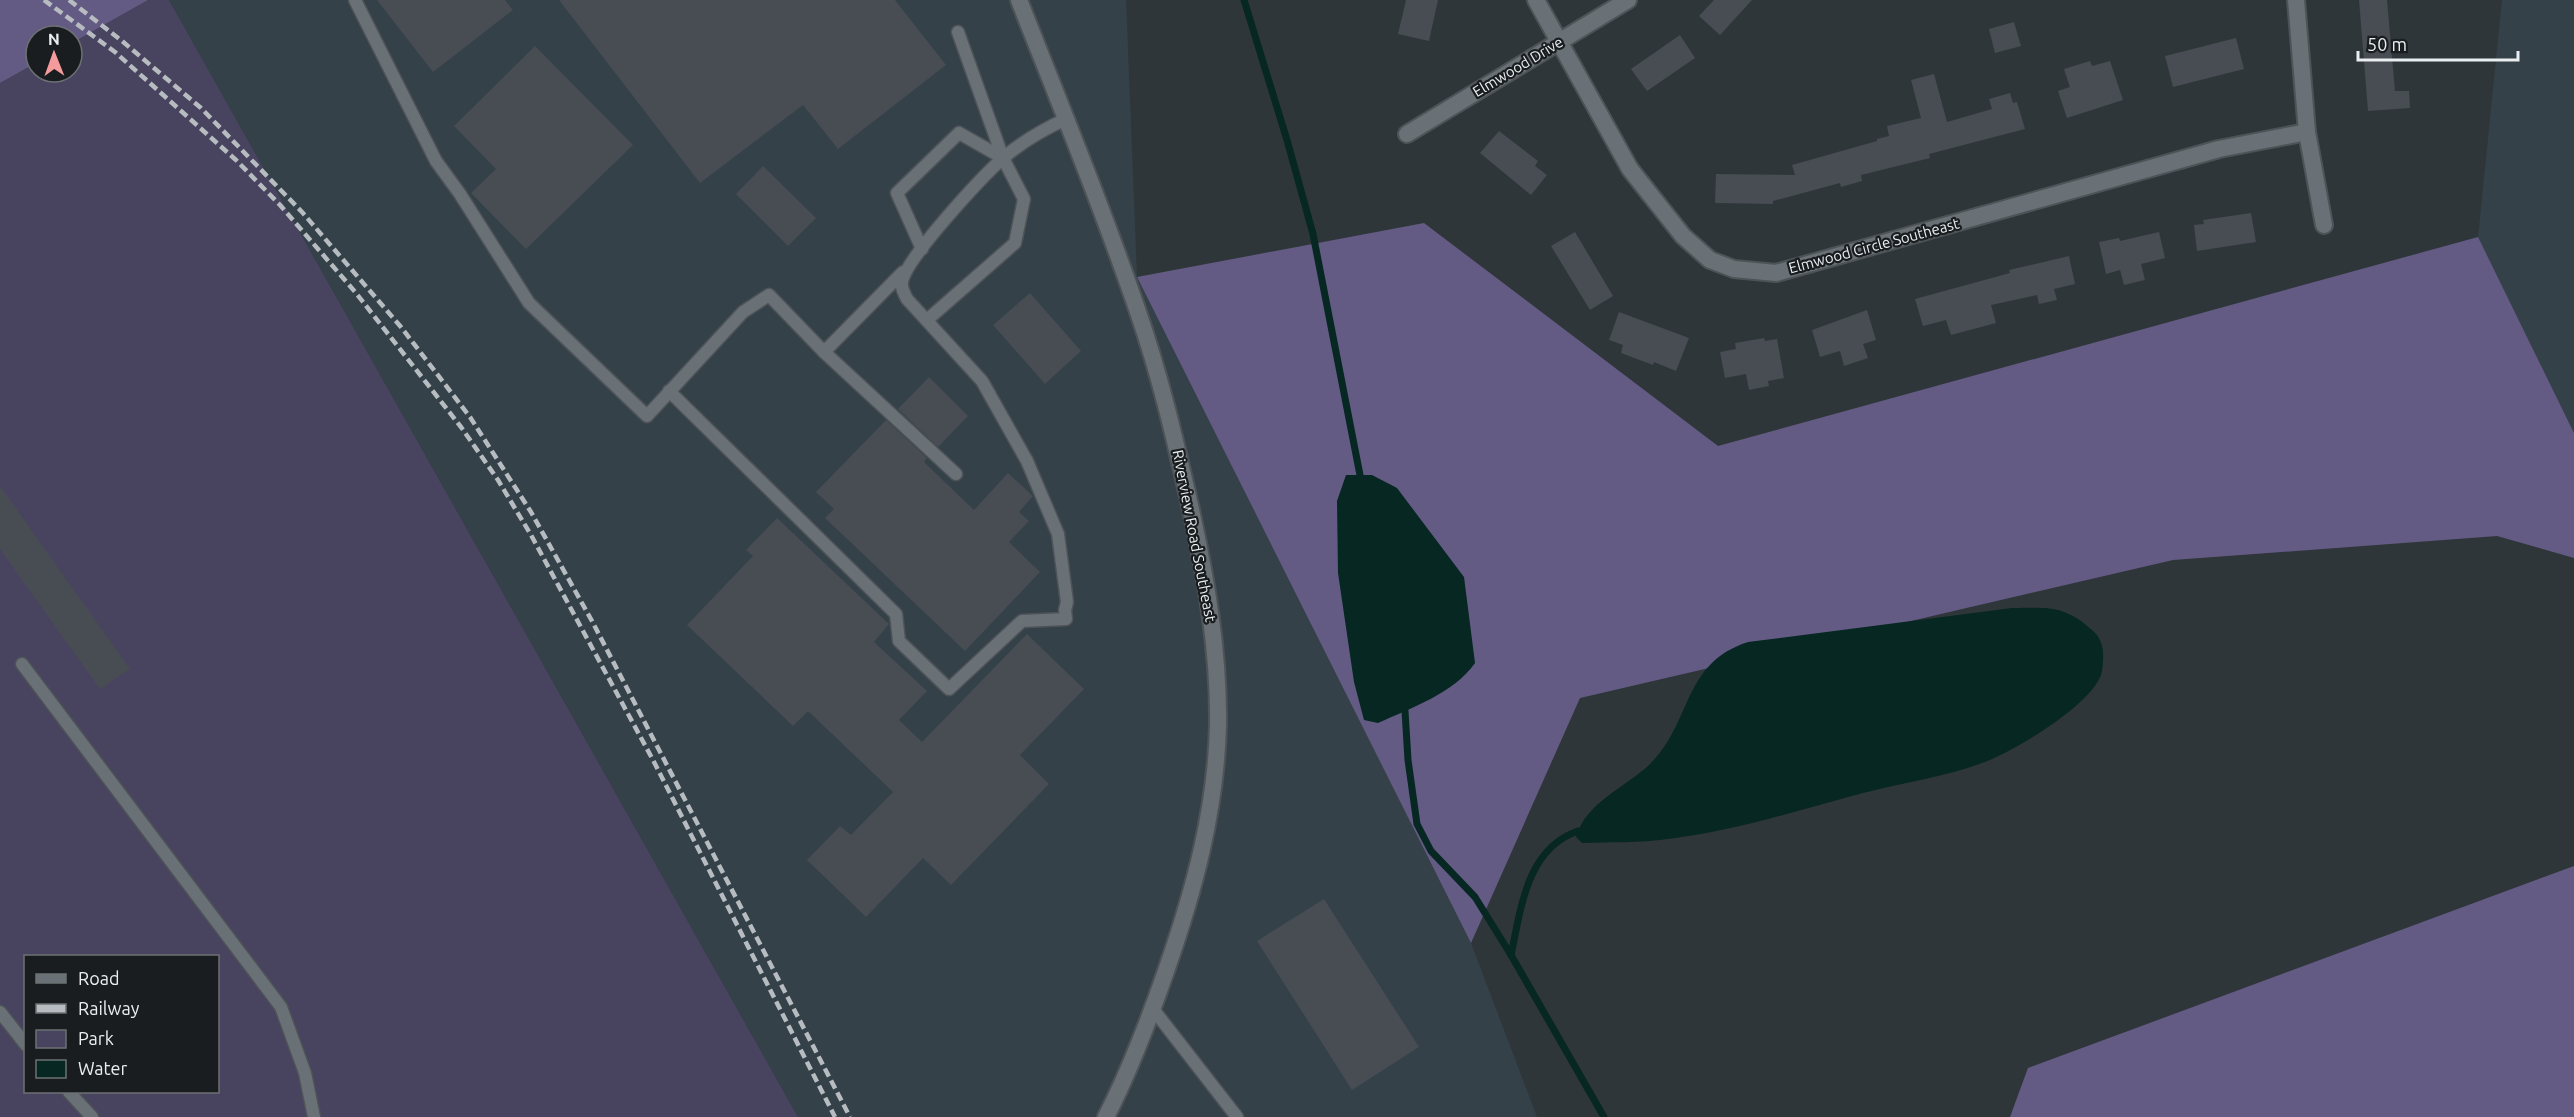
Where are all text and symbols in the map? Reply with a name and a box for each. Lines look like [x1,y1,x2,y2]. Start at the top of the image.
north arrow [24,24,84,84]
scale bar [2358,24,2518,62]
text: N [48,30,60,48]
street label: Elmwood Drive [1470,33,1566,100]
text: 50 m [2367,34,2407,54]
street label: Elmwood Circle Southeast [1787,215,1961,276]
street label: Riverview Road Southeast [1169,448,1220,623]
legend [24,955,219,1093]
text: Road [78,968,120,988]
text: Railway [78,998,140,1018]
text: Park [78,1028,114,1048]
text: Water [78,1058,128,1078]

